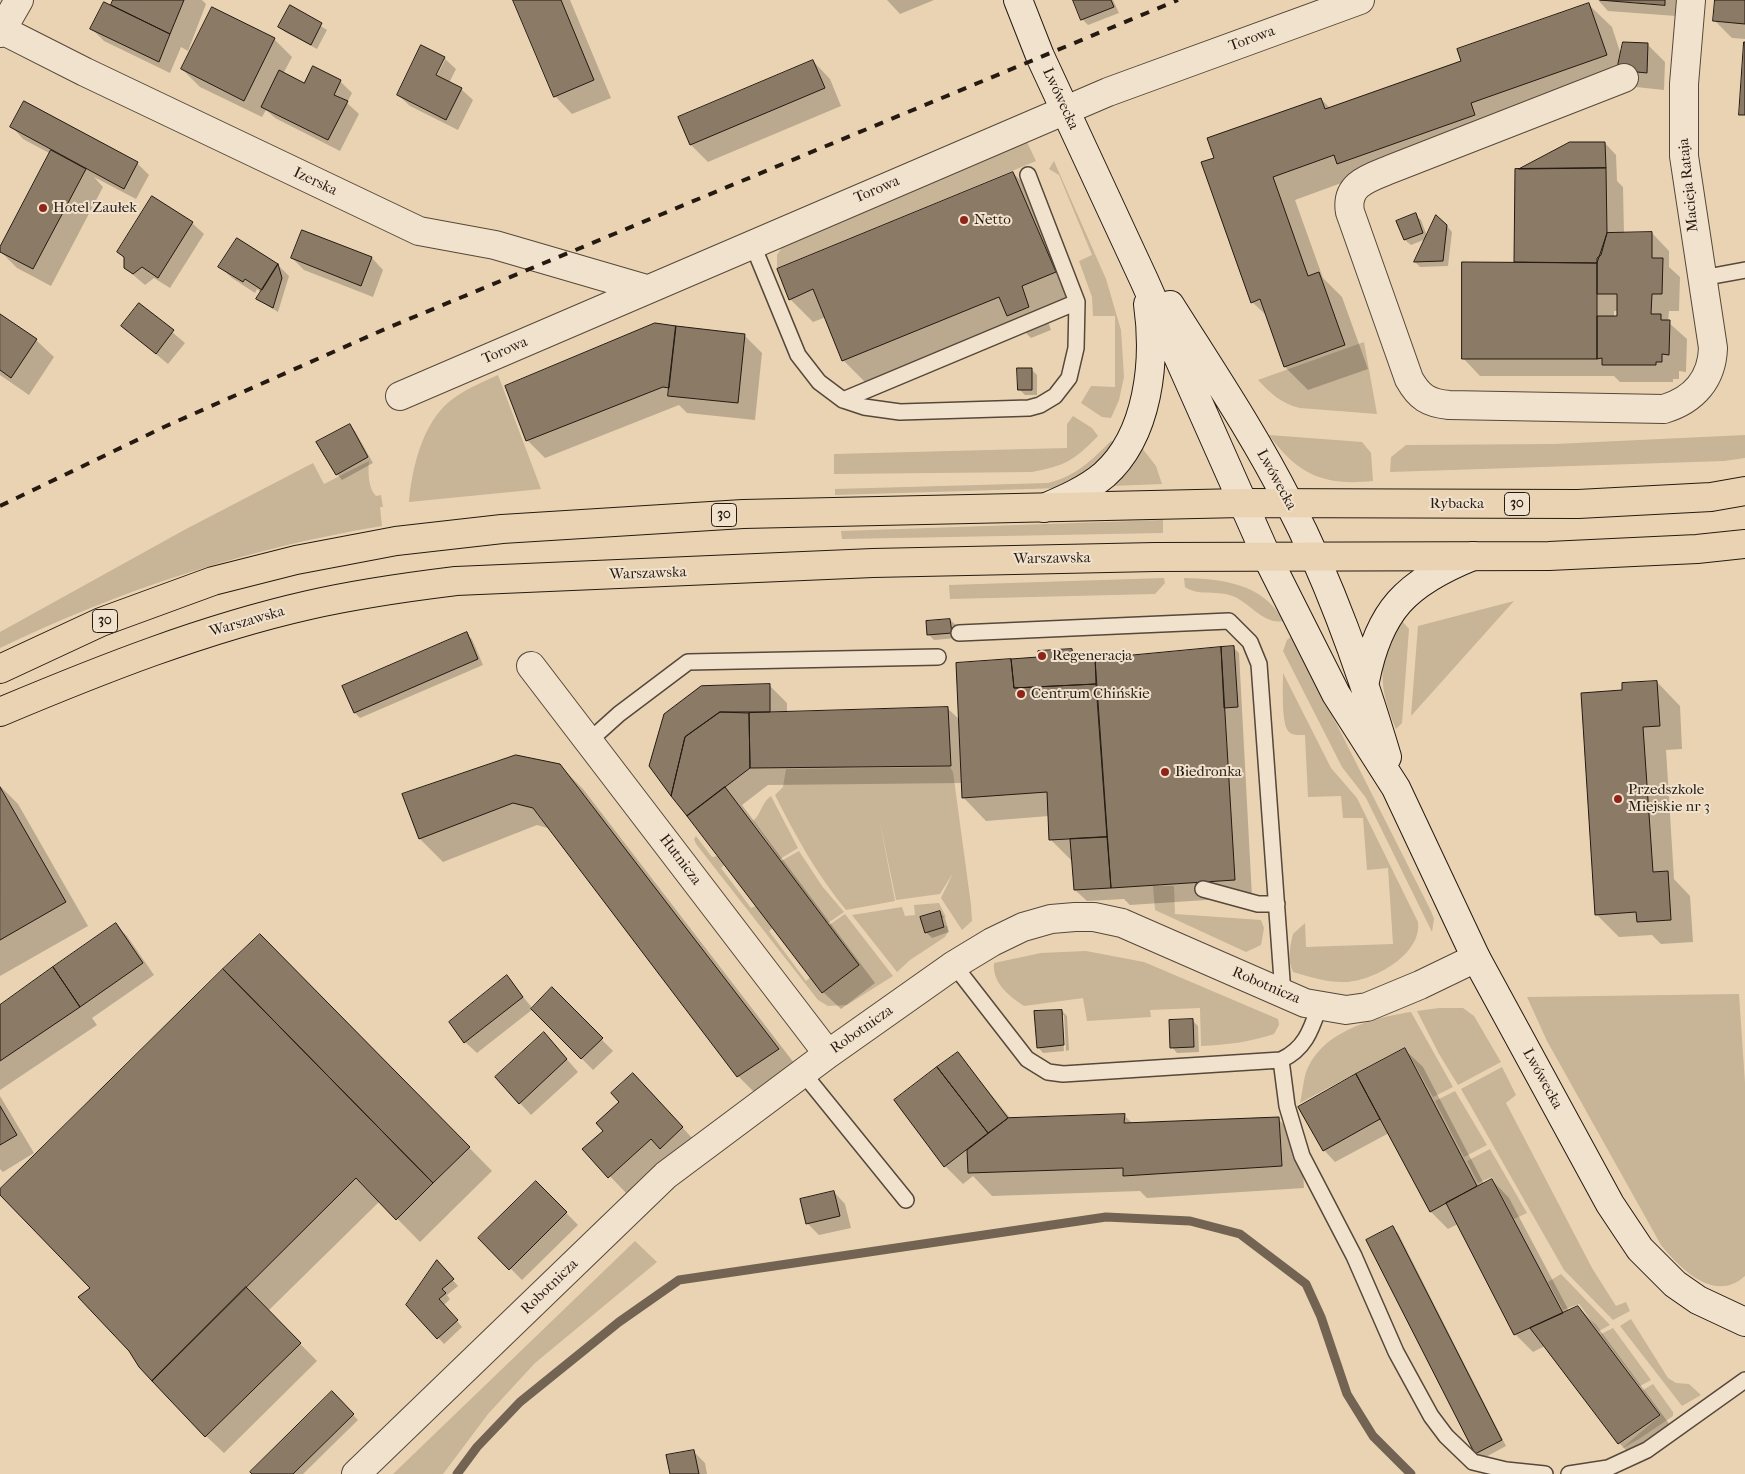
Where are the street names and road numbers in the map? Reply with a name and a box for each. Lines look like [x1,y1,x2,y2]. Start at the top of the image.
street label: Torowa [1226,22,1278,56]
street label: Lwówecka [1038,65,1082,133]
street label: Macieja Rataja [1675,137,1703,233]
street label: Izerska [290,164,340,200]
street label: Torowa [852,172,902,208]
street label: Torowa [480,333,530,369]
street label: Lwówecka [1252,447,1300,513]
road number: 30 [1504,492,1530,516]
street label: Rybacka [1430,495,1484,513]
road number: 30 [712,504,736,526]
street label: Warszawska [1013,549,1091,569]
street label: Warszawska [609,564,687,584]
street label: Warszawska [207,603,287,641]
road number: 30 [92,610,118,632]
street label: Hutnicza [655,831,705,889]
street label: Robotnicza [1229,964,1303,1008]
street label: Robotnicza [827,1002,897,1058]
street label: Lwówecka [1518,1046,1566,1112]
street label: Robotnicza [518,1255,582,1319]

